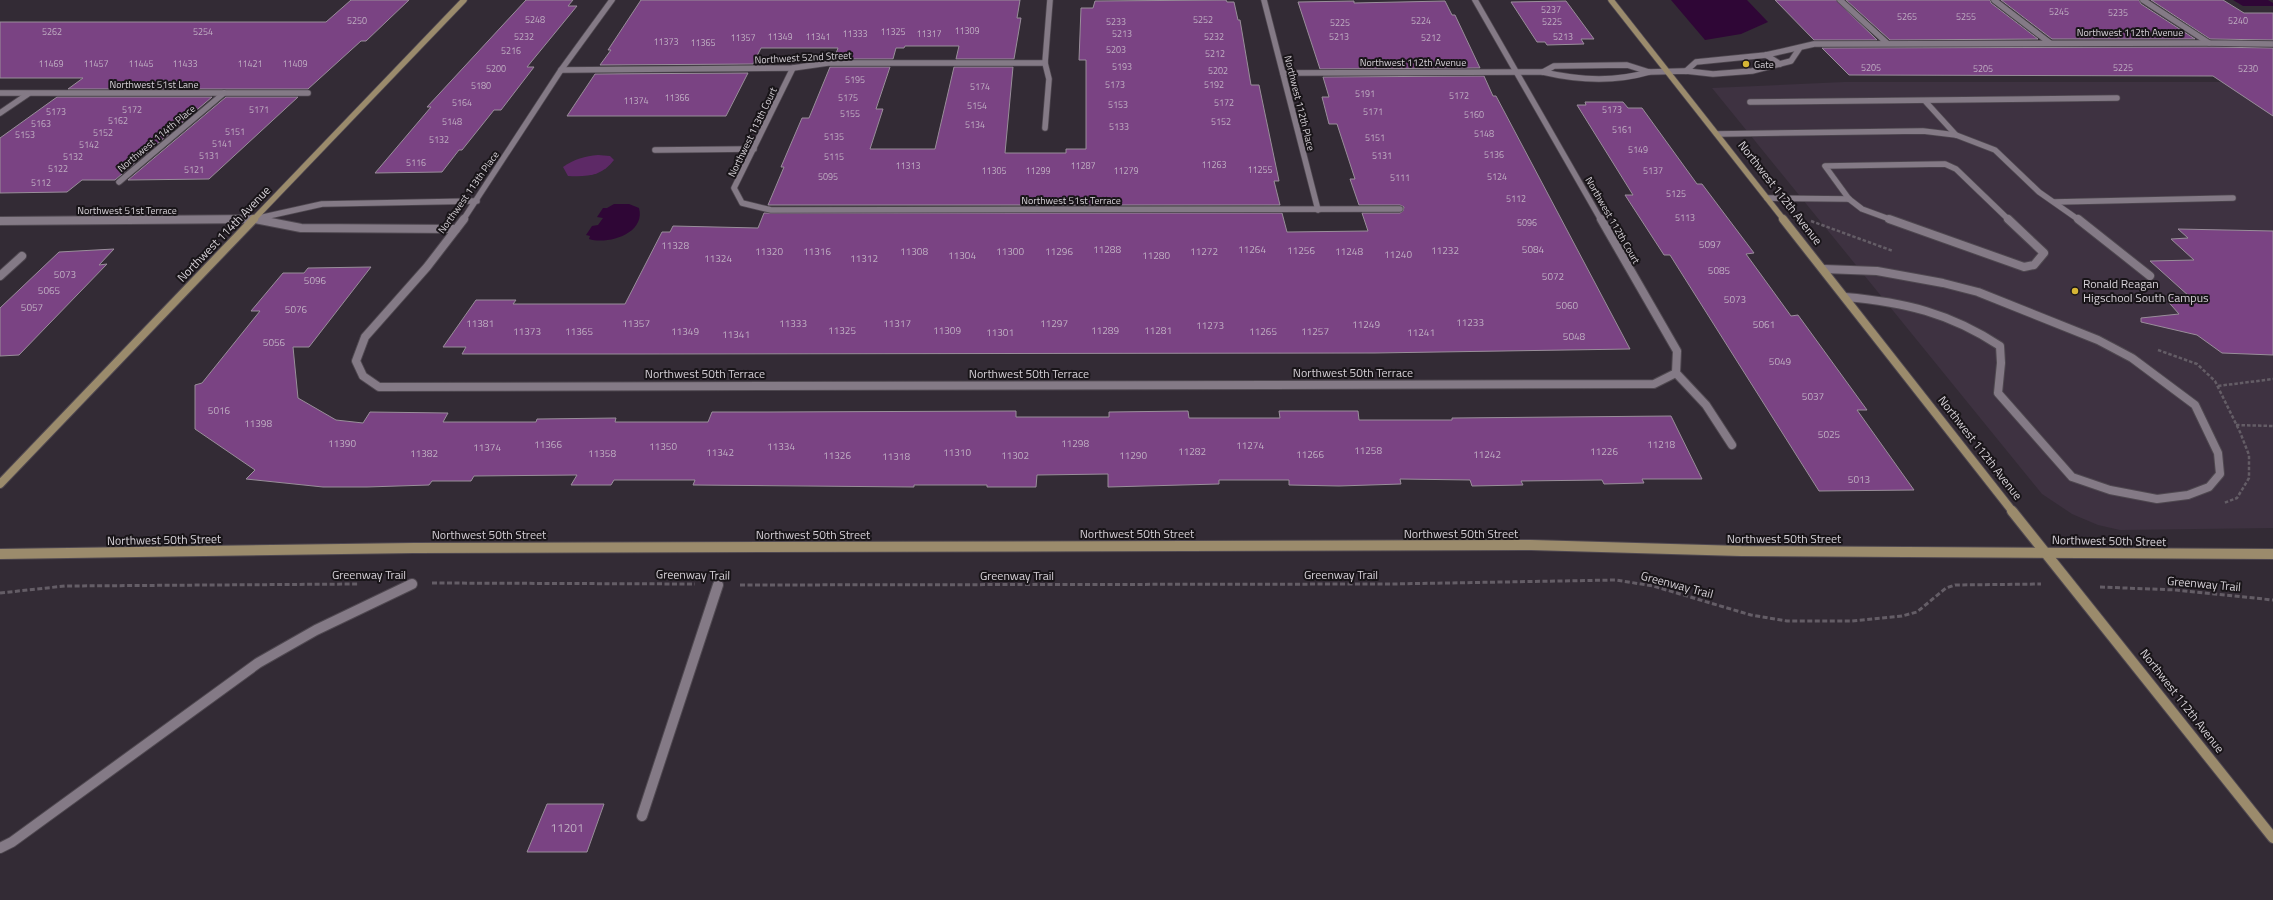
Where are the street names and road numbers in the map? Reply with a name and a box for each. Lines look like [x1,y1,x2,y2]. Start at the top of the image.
street label: Northwest 112th Avenue [2077,25,2183,40]
street label: Northwest 52nd Street [754,47,852,68]
street label: Northwest 112th Place [1280,54,1319,152]
street label: Northwest 112th Avenue [1360,55,1466,70]
street label: Northwest 51st Lane [109,77,199,92]
street label: Northwest 113th Court [724,84,781,180]
street label: Northwest 114th Place [114,101,199,176]
street label: Northwest 112th Avenue [1734,137,1827,249]
street label: Northwest 113th Place [434,148,503,237]
street label: Northwest 112th Court [1582,174,1644,267]
street label: Northwest 114th Avenue [172,181,275,286]
street label: Northwest 51st Terrace [1021,193,1121,208]
street label: Northwest 51st Terrace [77,203,177,218]
street label: Northwest 50th Terrace [1293,363,1413,382]
street label: Northwest 50th Terrace [645,364,765,383]
street label: Northwest 50th Terrace [969,364,1089,383]
street label: Northwest 112th Avenue [1934,392,2027,504]
street label: Northwest 50th Street [1080,524,1195,543]
street label: Northwest 50th Street [1404,524,1519,543]
street label: Northwest 50th Street [432,525,547,544]
street label: Northwest 50th Street [756,525,871,544]
street label: Northwest 50th Street [107,529,222,550]
street label: Northwest 50th Street [1727,529,1842,548]
street label: Northwest 50th Street [2052,530,2167,551]
street label: Greenway Trail [656,564,730,585]
street label: Greenway Trail [332,565,406,584]
street label: Greenway Trail [1304,565,1378,584]
street label: Greenway Trail [980,566,1054,585]
street label: Greenway Trail [1639,566,1715,603]
street label: Greenway Trail [2166,571,2242,596]
street label: Northwest 112th Avenue [2136,645,2229,757]

